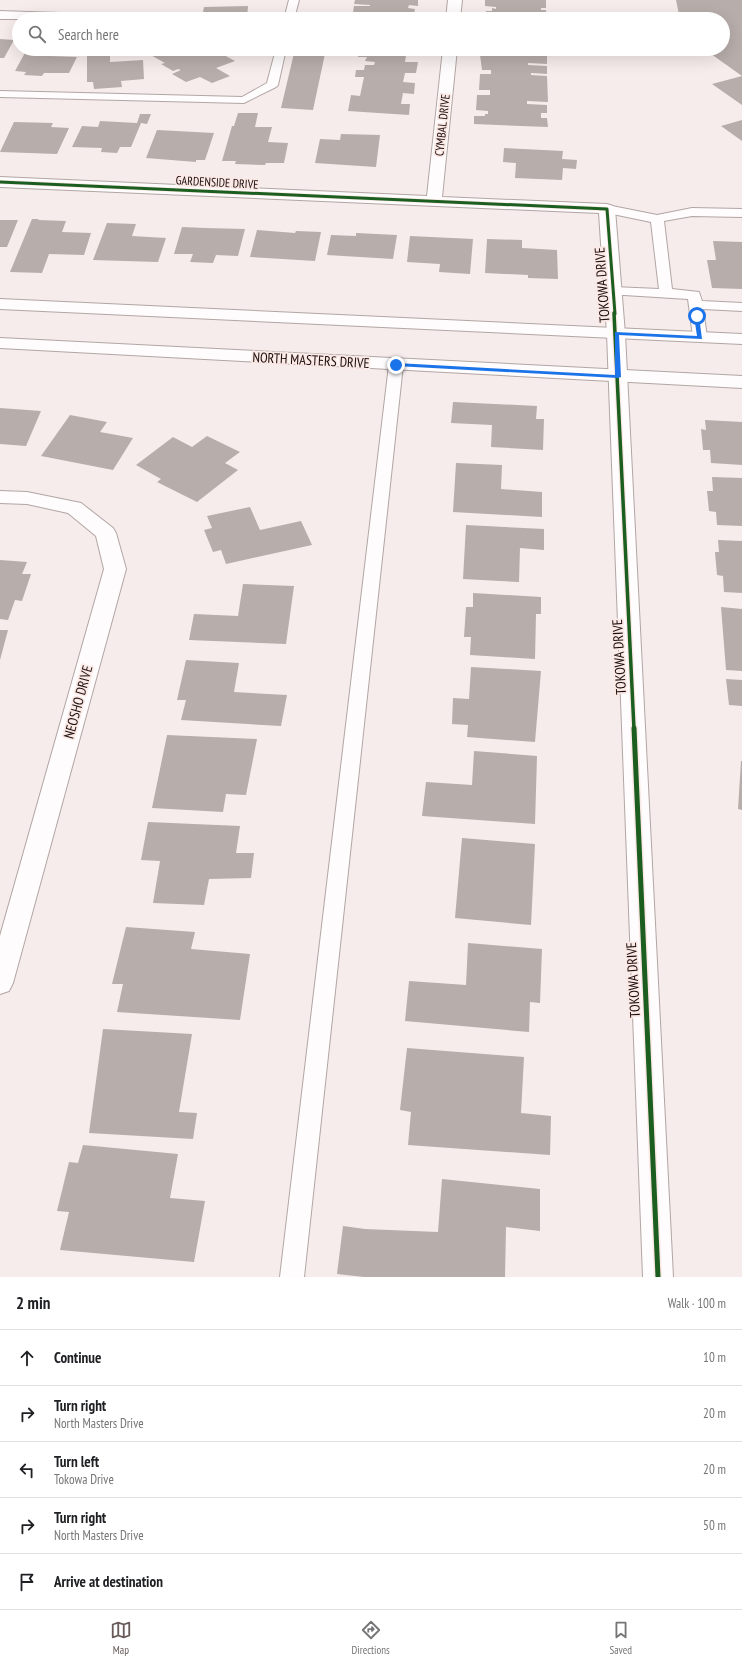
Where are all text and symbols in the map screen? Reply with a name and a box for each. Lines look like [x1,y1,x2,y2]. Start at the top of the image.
search box [12,12,730,56]
icon: search [26,23,48,45]
text: Search here [58,25,119,44]
street label: CYMBAL DRIVE [431,93,453,157]
street label: GARDENSIDE DRIVE [175,172,259,192]
street label: TOKOWA DRIVE [590,247,614,323]
route start [688,307,706,325]
street label: NORTH MASTERS DRIVE [252,348,370,372]
route end [387,356,405,374]
street label: TOKOWA DRIVE [608,619,630,695]
street label: NEOSHO DRIVE [60,663,96,741]
street label: TOKOWA DRIVE [622,942,644,1018]
text: 2 min [16,1292,50,1314]
text: Walk · 100 m [668,1295,726,1312]
icon: ahead [16,1347,38,1369]
text: Continue [54,1348,101,1367]
text: 10 m [703,1349,726,1366]
text: Turn right [54,1396,106,1415]
icon: right [16,1403,38,1425]
text: 20 m [703,1405,726,1422]
text: North Masters Drive [54,1415,144,1432]
text: Turn left [54,1452,99,1471]
icon: left [16,1459,38,1481]
text: 20 m [703,1461,726,1478]
text: Tokowa Drive [54,1471,114,1488]
text: Turn right [54,1508,106,1527]
icon: right [16,1515,38,1537]
text: 50 m [703,1517,726,1534]
text: North Masters Drive [54,1527,144,1544]
icon: arrive [16,1571,38,1593]
text: Arrive at destination [54,1572,163,1591]
tab: Map [110,1619,132,1657]
tab: Directions [352,1619,390,1657]
tab: Saved [609,1619,632,1657]

